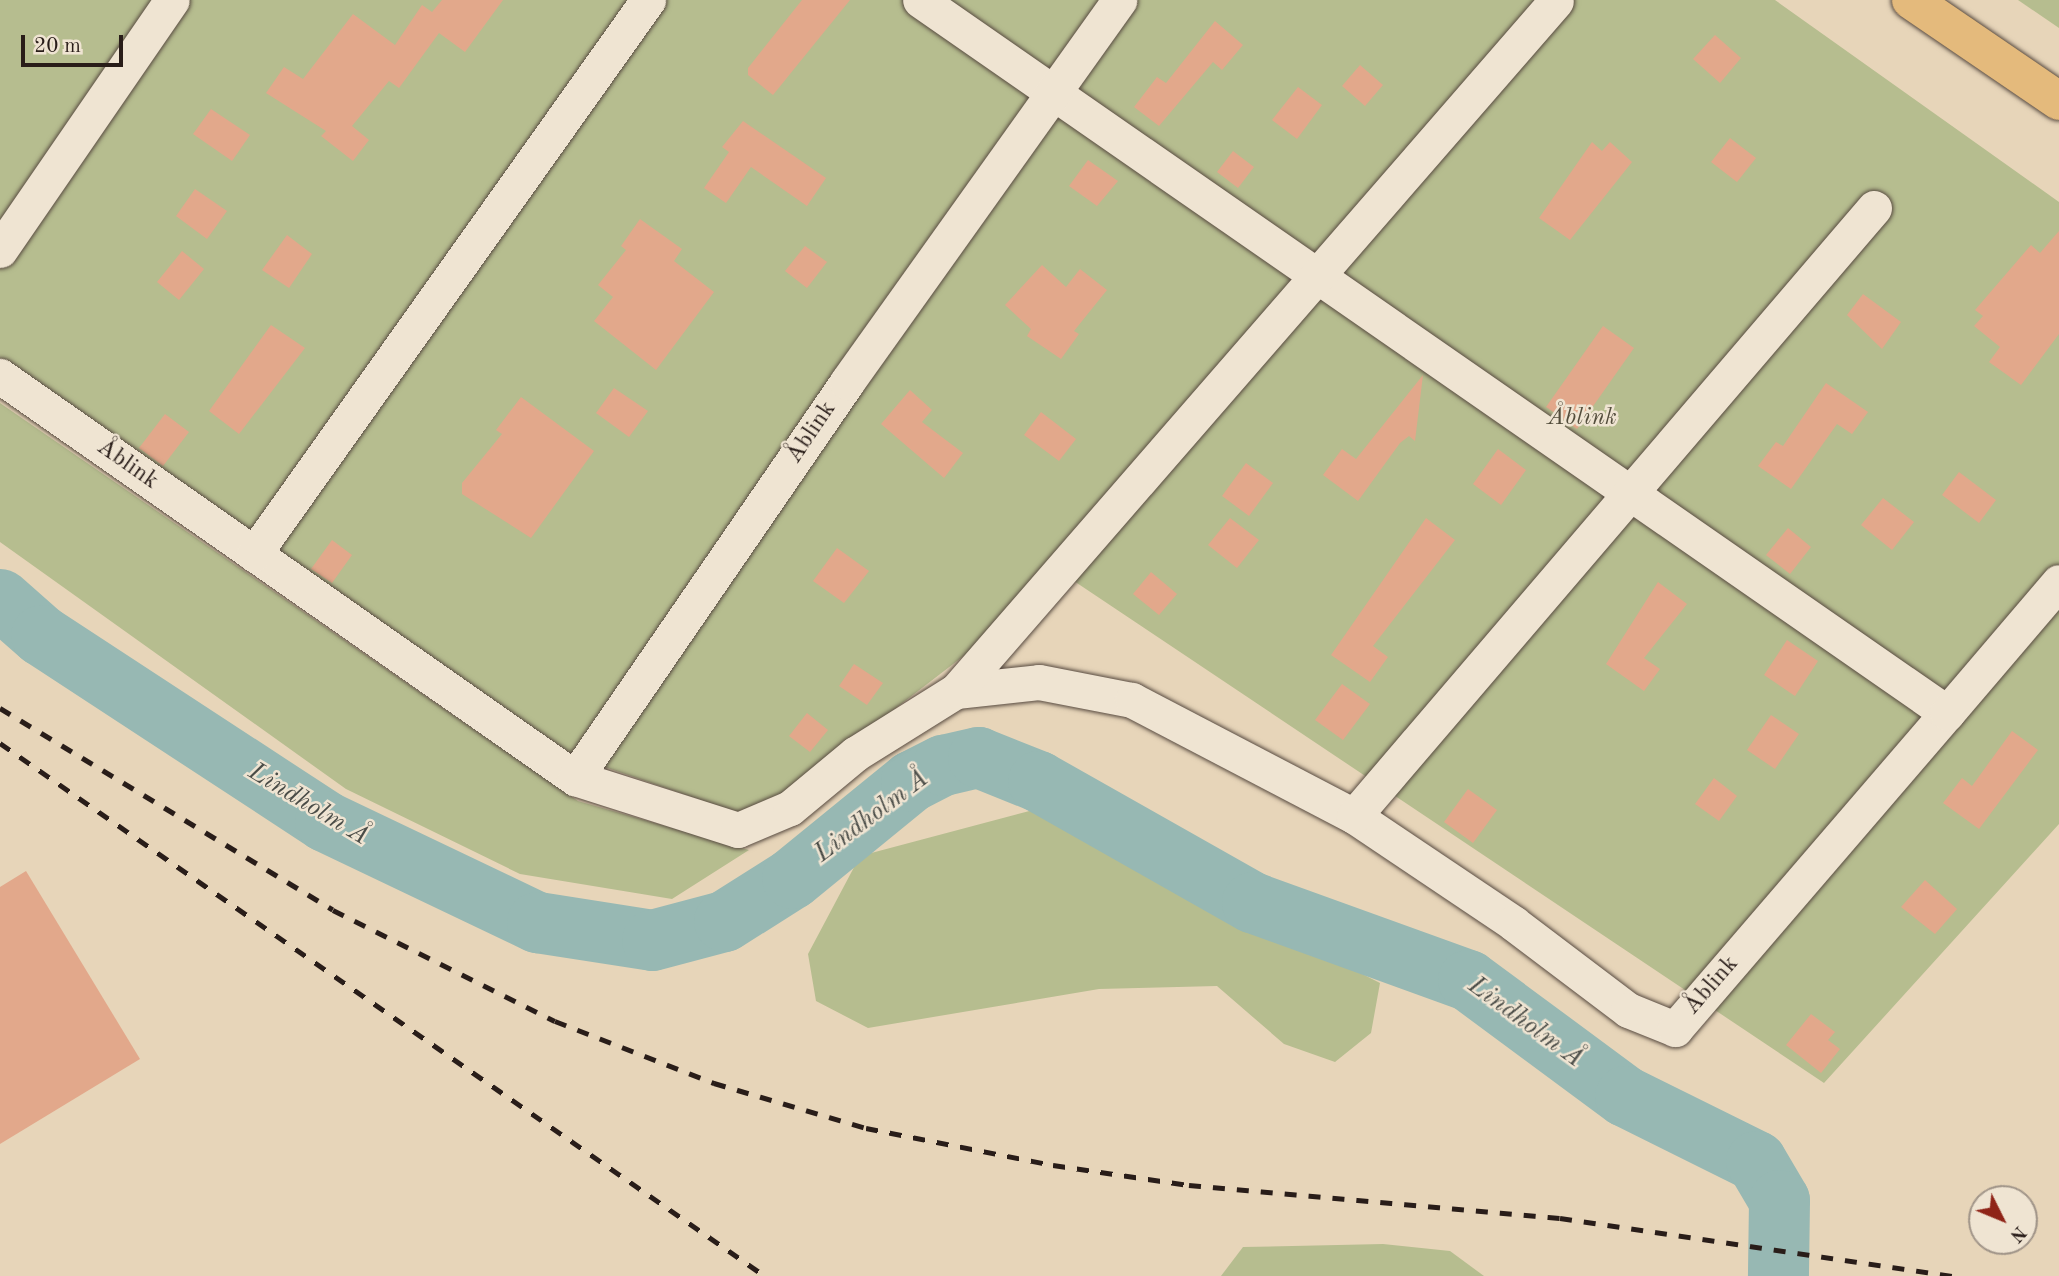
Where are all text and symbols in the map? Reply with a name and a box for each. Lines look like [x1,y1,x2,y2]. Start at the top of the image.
scale bar [24,21,126,65]
text: 20 m [34,36,81,57]
street label: Åblink [781,396,843,470]
park label: Åblink [1547,405,1617,433]
street label: Åblink [90,433,164,497]
water label: Lindholm Å [242,757,374,853]
water label: Lindholm Å [809,764,935,870]
street label: Åblink [1678,951,1746,1021]
water label: Lindholm Å [1461,971,1589,1075]
north arrow [1968,1185,2038,1255]
text: N [2005,1222,2029,1245]

